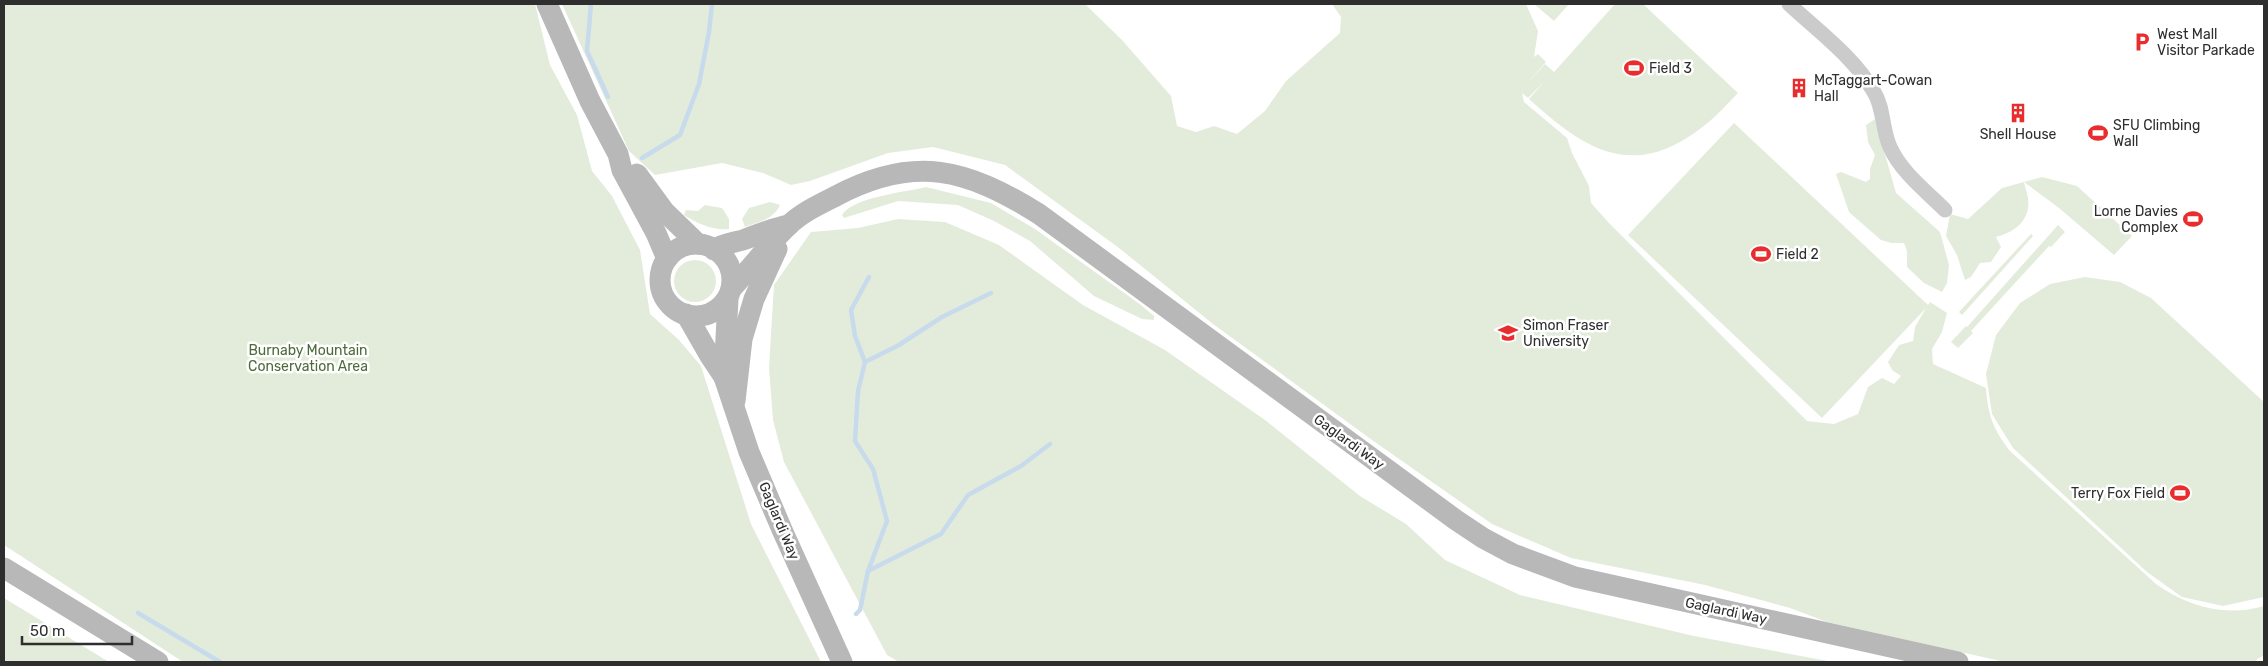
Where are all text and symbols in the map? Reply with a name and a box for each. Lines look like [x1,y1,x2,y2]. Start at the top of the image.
place label: West Mall Visitor Parkade [2157,26,2255,59]
parking icon: West Mall Visitor Parkade [2131,31,2153,53]
sports icon: Field 3 [1623,57,1645,79]
place label: Field 3 [1649,60,1692,77]
place label: McTaggart-Cowan Hall [1814,72,1932,105]
building icon: McTaggart-Cowan Hall [1788,77,1810,99]
building icon: Shell House [2007,102,2029,124]
place label: SFU Climbing Wall [2113,117,2200,150]
sports icon: SFU Climbing Wall [2087,122,2109,144]
place label: Shell House [1980,126,2057,143]
place label: Lorne Davies Complex [2094,203,2178,236]
sports icon: Lorne Davies Complex [2182,208,2204,230]
sports icon: Field 2 [1750,243,1772,265]
place label: Field 2 [1776,246,1819,263]
place label: Simon Fraser University [1523,317,1609,350]
school or university icon: Simon Fraser University [1497,322,1519,344]
park label: Burnaby Mountain Conservation Area [248,342,368,375]
street label: Gaglardi Way [1310,411,1388,473]
street label: Gaglardi Way [755,479,803,563]
sports icon: Terry Fox Field [2169,482,2191,504]
place label: Terry Fox Field [2071,485,2165,502]
street label: Gaglardi Way [1684,594,1769,628]
scale bar [22,614,132,646]
text: 50 m [30,622,65,640]

